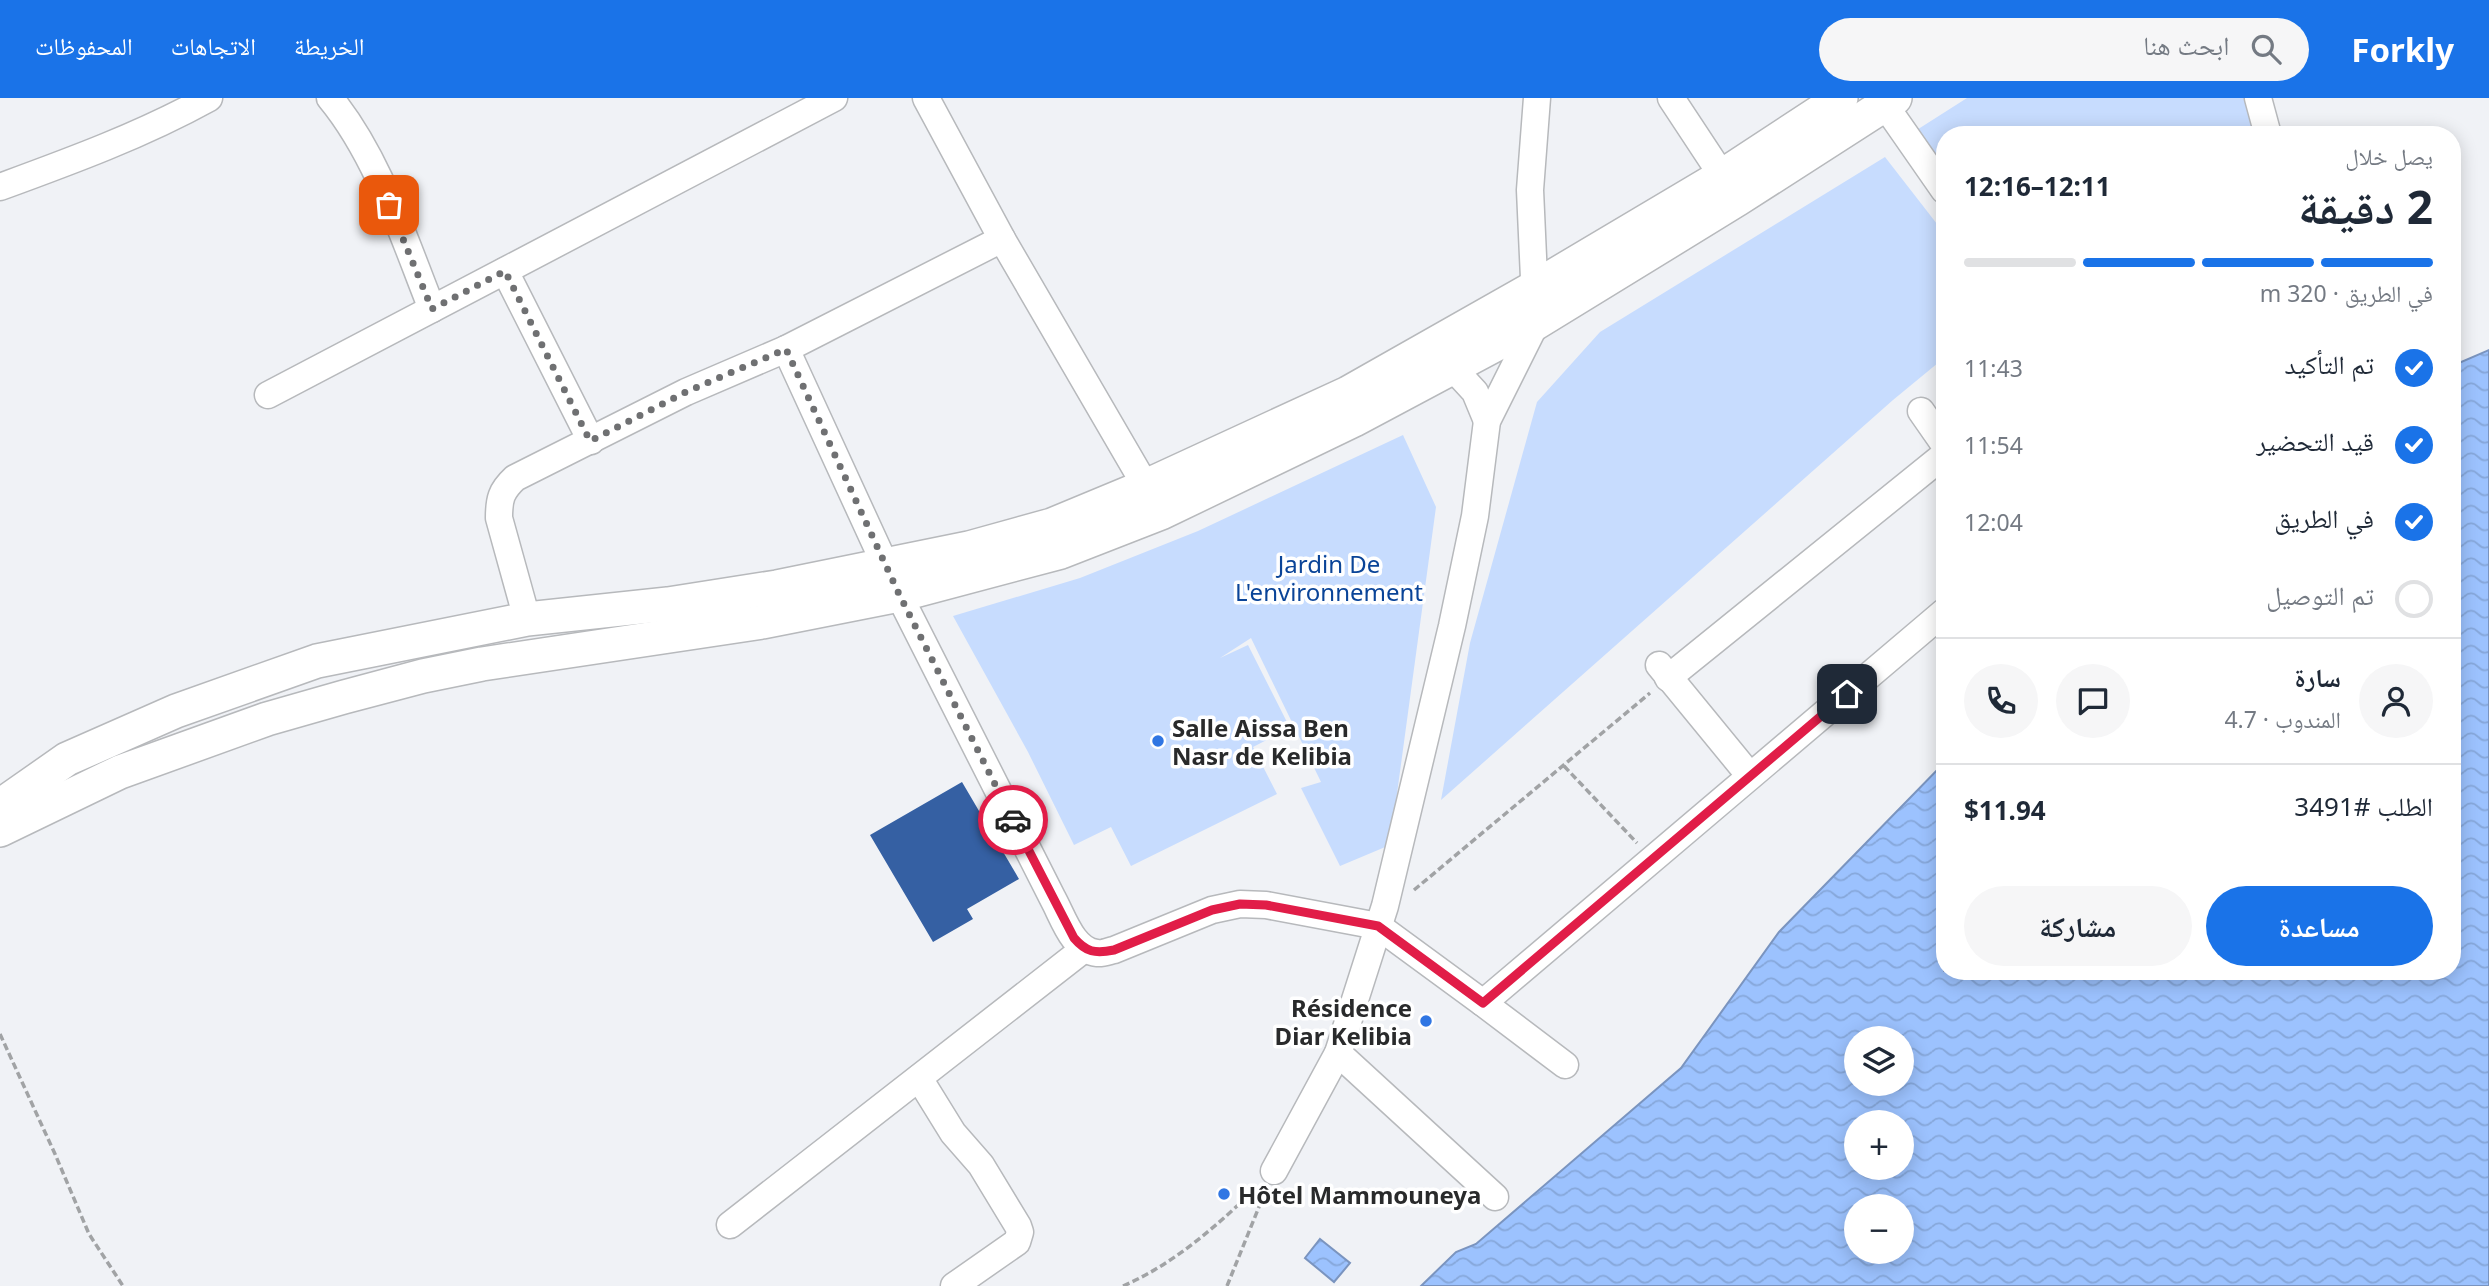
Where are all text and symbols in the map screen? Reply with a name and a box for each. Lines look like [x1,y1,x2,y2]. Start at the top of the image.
search box [1819,18,2309,81]
text: ابحث هنا [2143,27,2229,63]
text: Forkly [2351,27,2454,72]
text: المحفوظات [35,29,133,62]
text: الاتجاهات [171,29,256,62]
text: الخريطة [294,29,365,62]
icon: search [2247,30,2285,68]
text: يصل خلال [2345,140,2433,172]
text: 12:11–12:16 [1964,168,2111,204]
pin [359,175,419,235]
text: 2 دقيقة [2298,175,2433,237]
icon: bag [370,186,408,224]
text: في الطريق · 320 m [2260,277,2433,309]
text: تم التأكيد [2284,346,2374,382]
icon: check [2395,349,2433,387]
text: 11:43 [1964,352,2023,384]
text: قيد التحضير [2256,423,2374,459]
icon: check [2395,426,2433,464]
text: 11:54 [1964,429,2023,461]
text: في الطريق [2274,500,2374,536]
icon: check [2395,503,2433,541]
text: 12:04 [1964,506,2023,538]
park label: Jardin De L'environnement [1235,547,1423,608]
text: تم التوصيل [2266,577,2374,613]
text: سارة [2294,659,2341,695]
pin [1817,664,1877,724]
button: phone [1964,664,2038,738]
button: chat [2056,664,2130,738]
button: person [2359,664,2433,738]
icon: home [1828,675,1866,713]
text: المندوب · 4.7 [2224,703,2341,735]
place label: Salle Aissa Ben Nasr de Kelibia [1172,711,1352,772]
marker: Salle Aissa Ben Nasr de Kelibia [1150,733,1166,749]
courier [978,785,1048,855]
text: الطلب #3491 [2294,788,2433,824]
text: $11.94 [1964,792,2046,828]
icon: car [994,801,1032,839]
button: مشاركة [1964,886,2192,966]
button: مساعدة [2206,886,2433,966]
place label: Résidence Diar Kelibia [1275,991,1412,1052]
marker: Résidence Diar Kelibia [1418,1013,1434,1029]
map controls [1844,1026,1914,1264]
button: layers [1844,1026,1914,1096]
button: + [1844,1110,1914,1180]
place label: Hôtel Mammouneya [1238,1178,1481,1211]
marker: Hôtel Mammouneya [1216,1186,1232,1202]
button: − [1844,1194,1914,1264]

